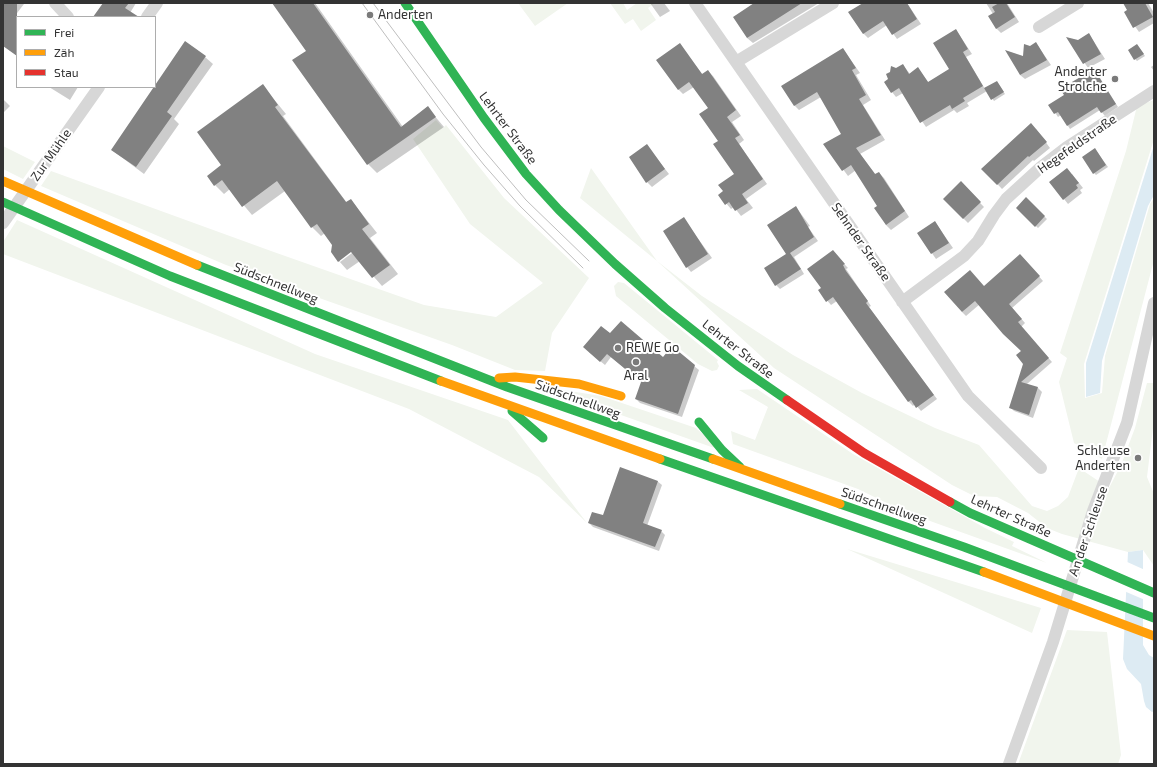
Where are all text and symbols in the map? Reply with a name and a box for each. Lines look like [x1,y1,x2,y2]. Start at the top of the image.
place label: Anderten [378,7,433,23]
marker: Anderten [365,10,375,20]
legend [16,16,156,88]
text: Frei [54,25,74,39]
text: Zäh [54,45,74,59]
place label: Anderter Strolche [1055,64,1107,95]
text: Stau [54,65,79,79]
marker: Anderter Strolche [1110,74,1120,84]
street label: Lehrter Straße [476,89,540,167]
street label: Hegefeldstraße [1035,111,1119,177]
street label: Zur Mühle [27,126,75,184]
street label: Sehnder Straße [828,200,894,284]
street label: Südschnellweg [232,259,320,307]
street label: Lehrter Straße [699,316,777,382]
place label: REWE Go [626,340,679,356]
marker: REWE Go [613,343,623,353]
marker: Aral [631,357,641,367]
place label: Aral [624,368,648,384]
street label: Südschnellweg [533,376,623,422]
place label: Schleuse Anderten [1075,443,1130,474]
marker: Schleuse Anderten [1133,453,1143,463]
street label: Südschnellweg [839,484,929,528]
street label: An der Schleuse [1065,484,1111,578]
street label: Lehrter Straße [968,491,1054,541]

